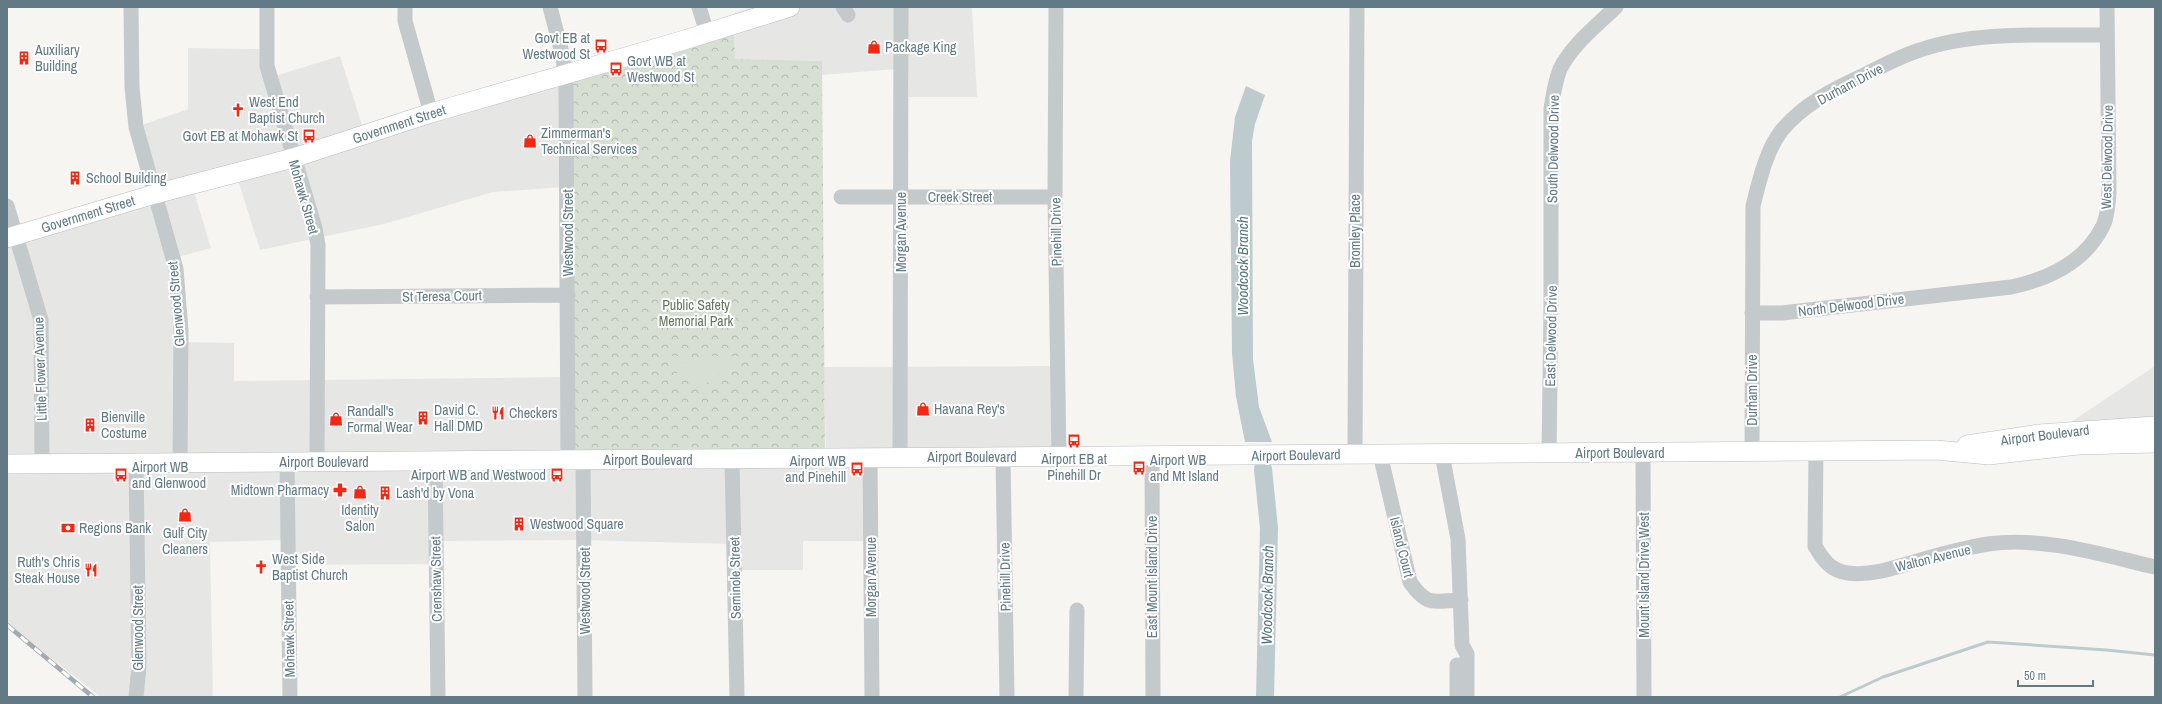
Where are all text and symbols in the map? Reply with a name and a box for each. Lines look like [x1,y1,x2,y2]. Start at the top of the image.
place label: Govt EB at Westwood St [523,29,590,63]
bus stop icon: Govt EB at Westwood St [593,38,609,54]
place label: Package King [885,38,957,56]
shop icon: Package King [866,39,882,55]
place label: Auxiliary Building [34,41,80,75]
building icon: Auxiliary Building [16,50,32,66]
place label: Govt WB at Westwood St [627,52,694,86]
street label: Durham Drive [1814,59,1886,109]
bus stop icon: Govt WB at Westwood St [608,61,624,77]
place label: West End Baptist Church [249,93,325,127]
street label: South Delwood Drive [1543,95,1563,203]
street label: Government Street [350,100,448,148]
church icon: West End Baptist Church [230,102,246,118]
street label: West Delwood Drive [2097,105,2117,209]
place label: Zimmerman's Technical Services [541,124,638,158]
place label: Govt EB at Mohawk St [183,127,298,145]
bus stop icon: Govt EB at Mohawk St [301,128,317,144]
shop icon: Zimmerman's Technical Services [522,133,538,149]
street label: Mohawk Street [285,158,323,236]
place label: School Building [86,169,167,187]
building icon: School Building [67,170,83,186]
street label: Creek Street [928,188,992,206]
street label: Westwood Street [559,189,577,277]
street label: Government Street [39,191,137,237]
street label: Morgan Avenue [892,192,910,272]
street label: Bromley Place [1346,194,1364,268]
street label: Pinehill Drive [1046,197,1066,267]
water label: Woodcock Branch [1232,216,1253,316]
street label: Glenwood Street [163,261,189,347]
street label: East Delwood Drive [1541,285,1561,387]
street label: St Teresa Court [402,286,482,306]
street label: North Delwood Drive [1797,290,1905,320]
park label: Public Safety Memorial Park [659,296,734,330]
street label: Little Flower Avenue [29,317,51,421]
street label: Durham Drive [1743,354,1761,426]
place label: Havana Rey's [934,400,1005,418]
place label: David C. Hall DMD [434,401,483,435]
shop icon: Havana Rey's [915,401,931,417]
place label: Randall's Formal Wear [347,402,413,436]
place label: Checkers [509,404,558,422]
restaurant icon: Checkers [490,405,506,421]
place label: Bienville Costume [101,408,147,442]
building icon: David C. Hall DMD [415,410,431,426]
shop icon: Randall's Formal Wear [328,411,344,427]
building icon: Bienville Costume [82,417,98,433]
street label: Airport Boulevard [1999,421,2090,449]
bus stop icon: Airport EB at Pinehill Dr [1066,433,1082,449]
street label: Airport Boulevard [1574,444,1665,462]
street label: Airport Boulevard [1250,445,1341,465]
street label: Airport Boulevard [926,448,1017,466]
place label: Airport EB at Pinehill Dr [1040,450,1107,484]
street label: Airport Boulevard [602,451,693,469]
place label: Airport WB and Mt Island [1149,451,1219,485]
place label: Airport WB and Pinehill [785,452,846,486]
street label: Airport Boulevard [278,453,369,471]
place label: Airport WB and Glenwood [131,458,206,492]
bus stop icon: Airport WB and Mt Island [1131,460,1147,476]
bus stop icon: Airport WB and Pinehill [849,461,865,477]
place label: Airport WB and Westwood [410,466,546,484]
bus stop icon: Airport WB and Glenwood [113,467,129,483]
bus stop icon: Airport WB and Westwood [549,467,565,483]
place label: Midtown Pharmacy [231,481,329,499]
pharmacy icon: Midtown Pharmacy [332,482,348,498]
shop icon: Identity Salon [352,484,368,500]
place label: Lash'd by Vona [396,484,475,502]
building icon: Lash'd by Vona [377,485,393,501]
place label: Identity Salon [341,501,379,535]
shop icon: Gulf City Cleaners [177,507,193,523]
street label: Mount Island Drive West [1635,512,1653,638]
place label: Westwood Square [530,515,624,533]
street label: Island Court [1386,515,1418,579]
building icon: Westwood Square [511,516,527,532]
street label: East Mount Island Drive [1143,516,1161,638]
place label: Regions Bank [79,519,151,537]
bank icon: Regions Bank [60,520,76,536]
place label: Gulf City Cleaners [162,524,208,558]
street label: Crenshaw Street [426,536,446,622]
street label: Seminole Street [725,537,745,619]
street label: Morgan Avenue [862,537,880,617]
street label: Walton Avenue [1894,540,1972,576]
street label: Pinehill Drive [995,542,1015,612]
water label: Woodcock Branch [1256,545,1278,645]
street label: Westwood Street [576,547,594,635]
place label: West Side Baptist Church [272,550,348,584]
place label: Ruth's Chris Steak House [14,553,80,587]
church icon: West Side Baptist Church [253,559,269,575]
restaurant icon: Ruth's Chris Steak House [83,562,99,578]
street label: Glenwood Street [129,585,147,671]
street label: Mohawk Street [279,601,299,677]
scale bar [2018,662,2093,688]
text: 50 m [2024,668,2046,684]

